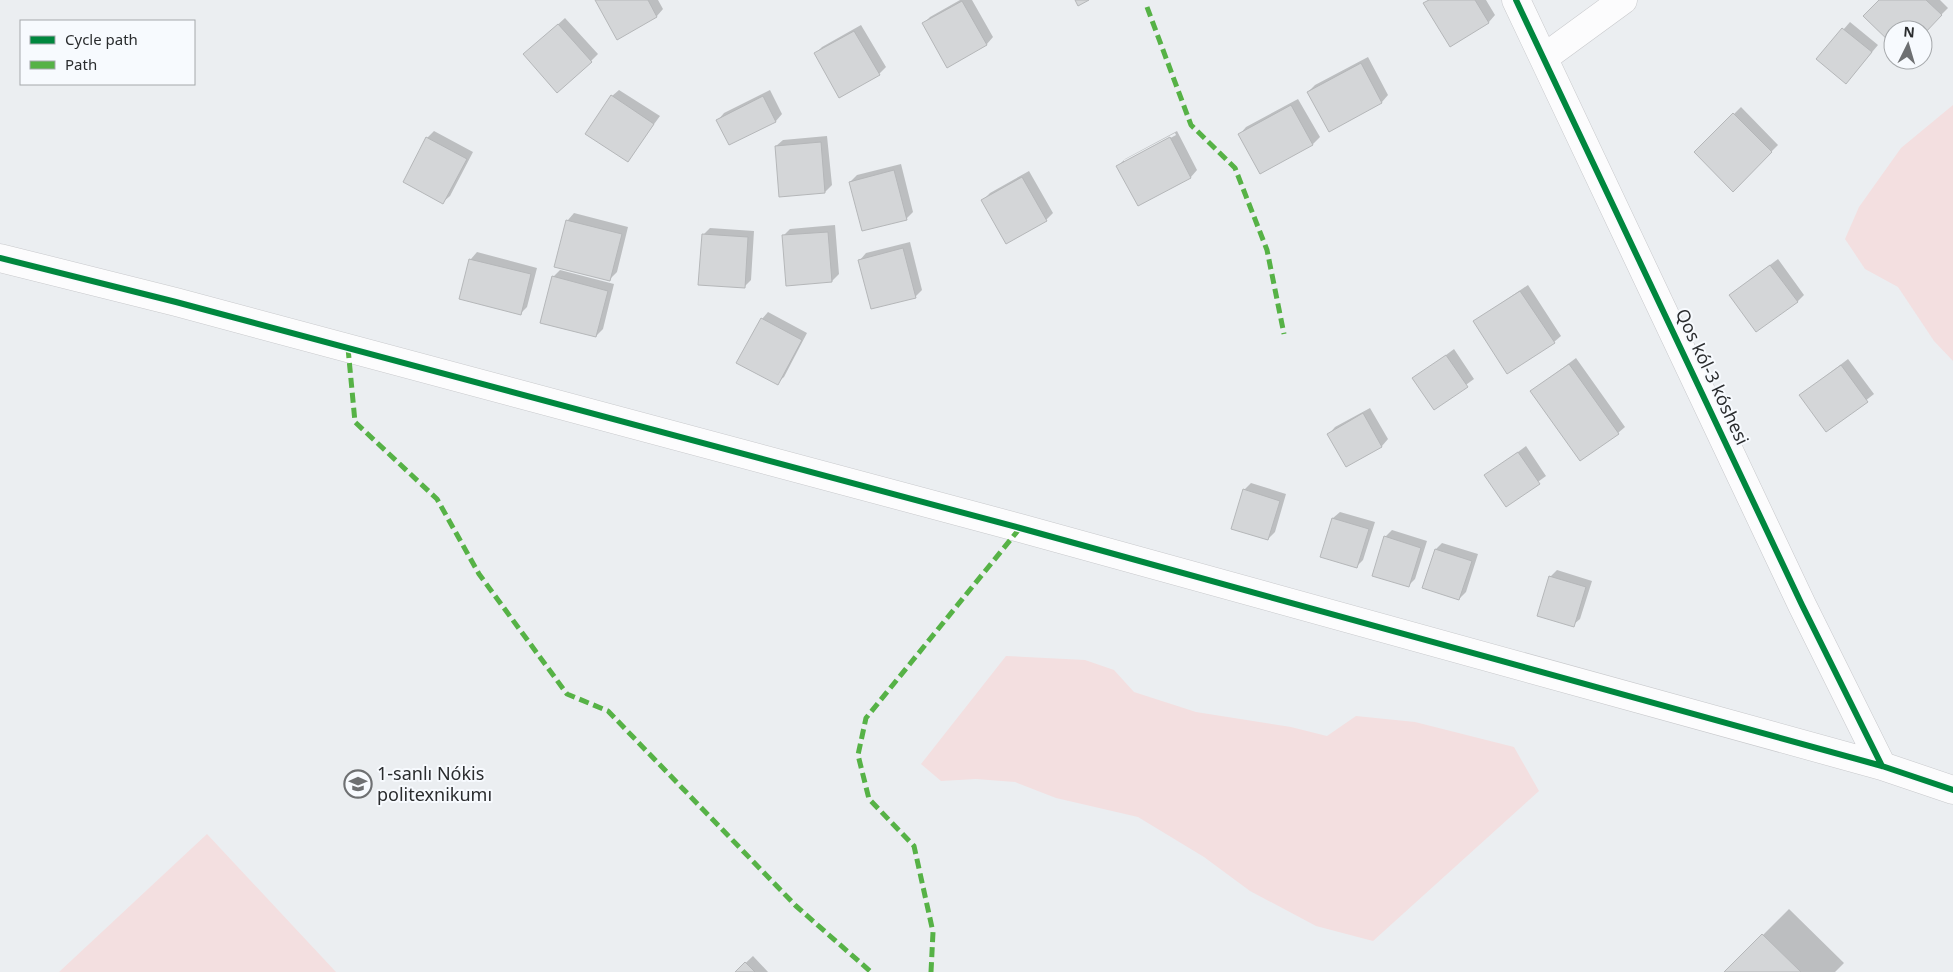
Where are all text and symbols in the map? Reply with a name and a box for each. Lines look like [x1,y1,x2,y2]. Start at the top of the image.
legend [20,20,195,85]
north arrow [1883,20,1933,70]
text: N [1903,22,1916,42]
text: Cycle path [65,29,138,49]
text: Path [65,54,97,74]
street label: Qos kól-3 kóshesi [1671,305,1755,449]
place label: 1-sanlı Nókis politexnikumı [377,761,492,806]
school or university icon: 1-sanlı Nókis politexnikumı [343,769,373,799]

